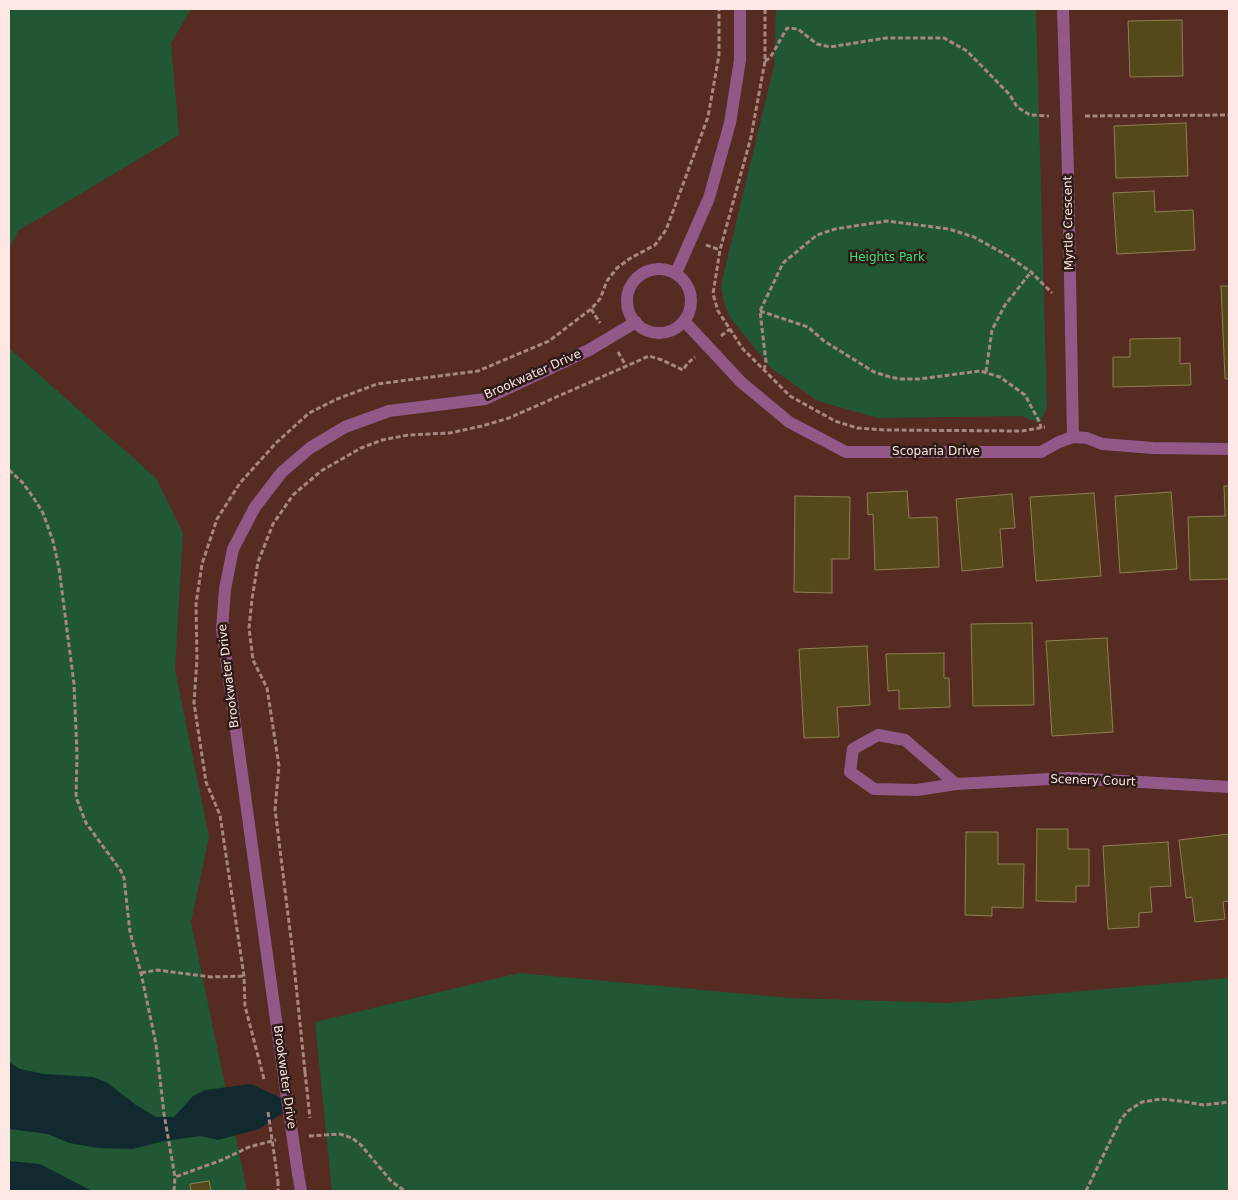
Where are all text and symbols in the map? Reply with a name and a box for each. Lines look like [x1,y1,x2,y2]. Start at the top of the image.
street label: Myrtle Crescent [1061,176,1077,270]
park label: Heights Park [849,251,925,265]
street label: Brookwater Drive [482,347,584,403]
street label: Scoparia Drive [892,445,980,459]
street label: Brookwater Drive [215,623,243,729]
street label: Scenery Court [1050,772,1136,790]
street label: Brookwater Drive [270,1024,298,1130]

